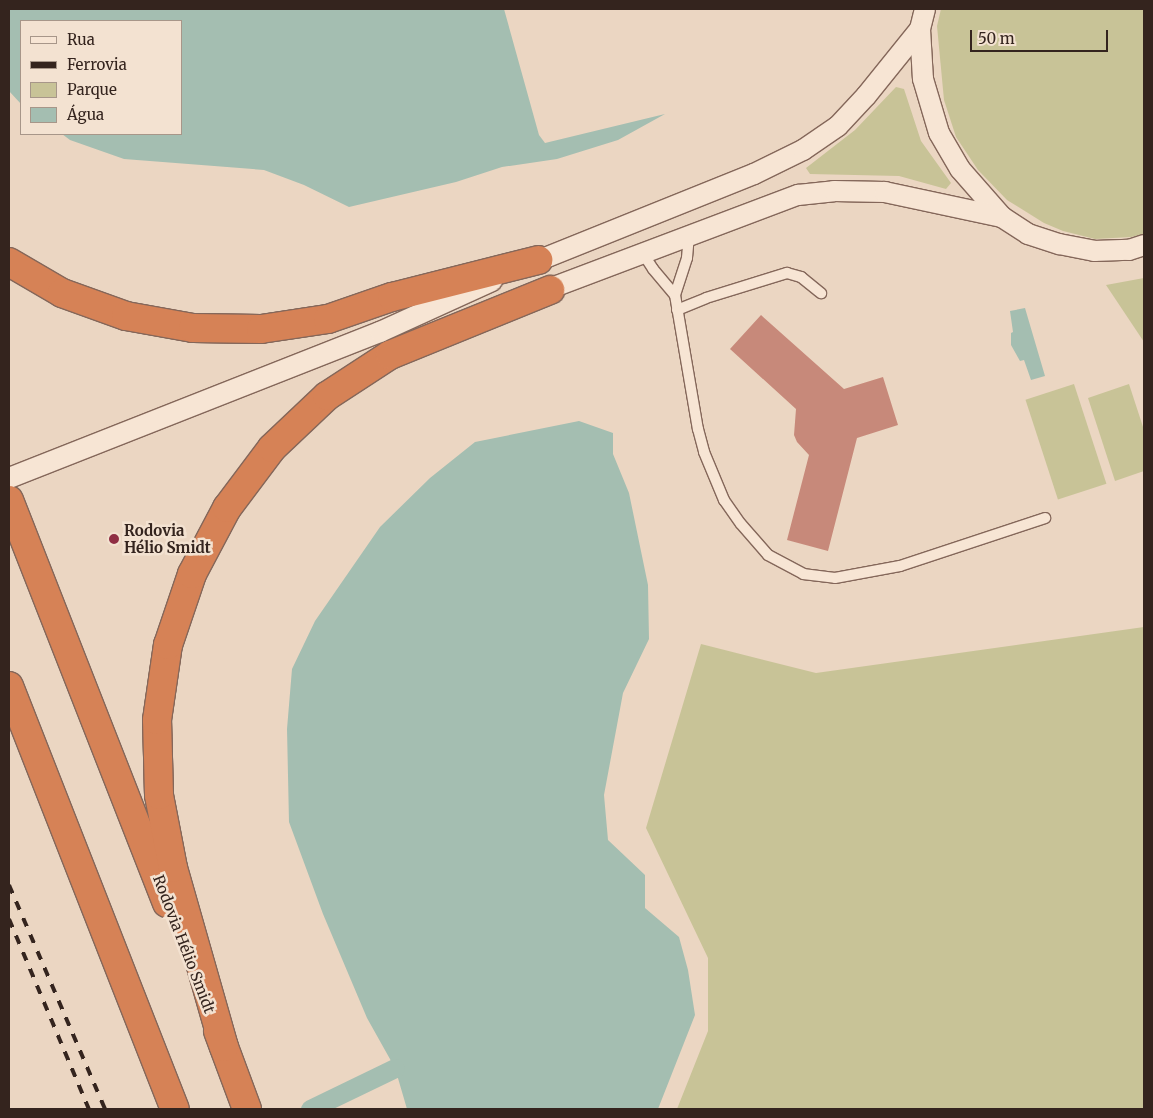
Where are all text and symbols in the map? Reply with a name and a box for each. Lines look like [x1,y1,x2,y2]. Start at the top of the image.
legend [20,20,182,135]
scale bar [973,20,1110,52]
text: 50 m [978,29,1015,48]
text: Rua [67,30,95,49]
text: Ferrovia [67,55,127,74]
text: Parque [67,80,117,99]
text: Água [67,105,104,124]
place label: Rodovia Hélio Smidt [124,521,211,556]
marker: Rodovia Hélio Smidt [108,533,120,545]
street label: Rodovia Hélio Smidt [149,872,219,1016]

